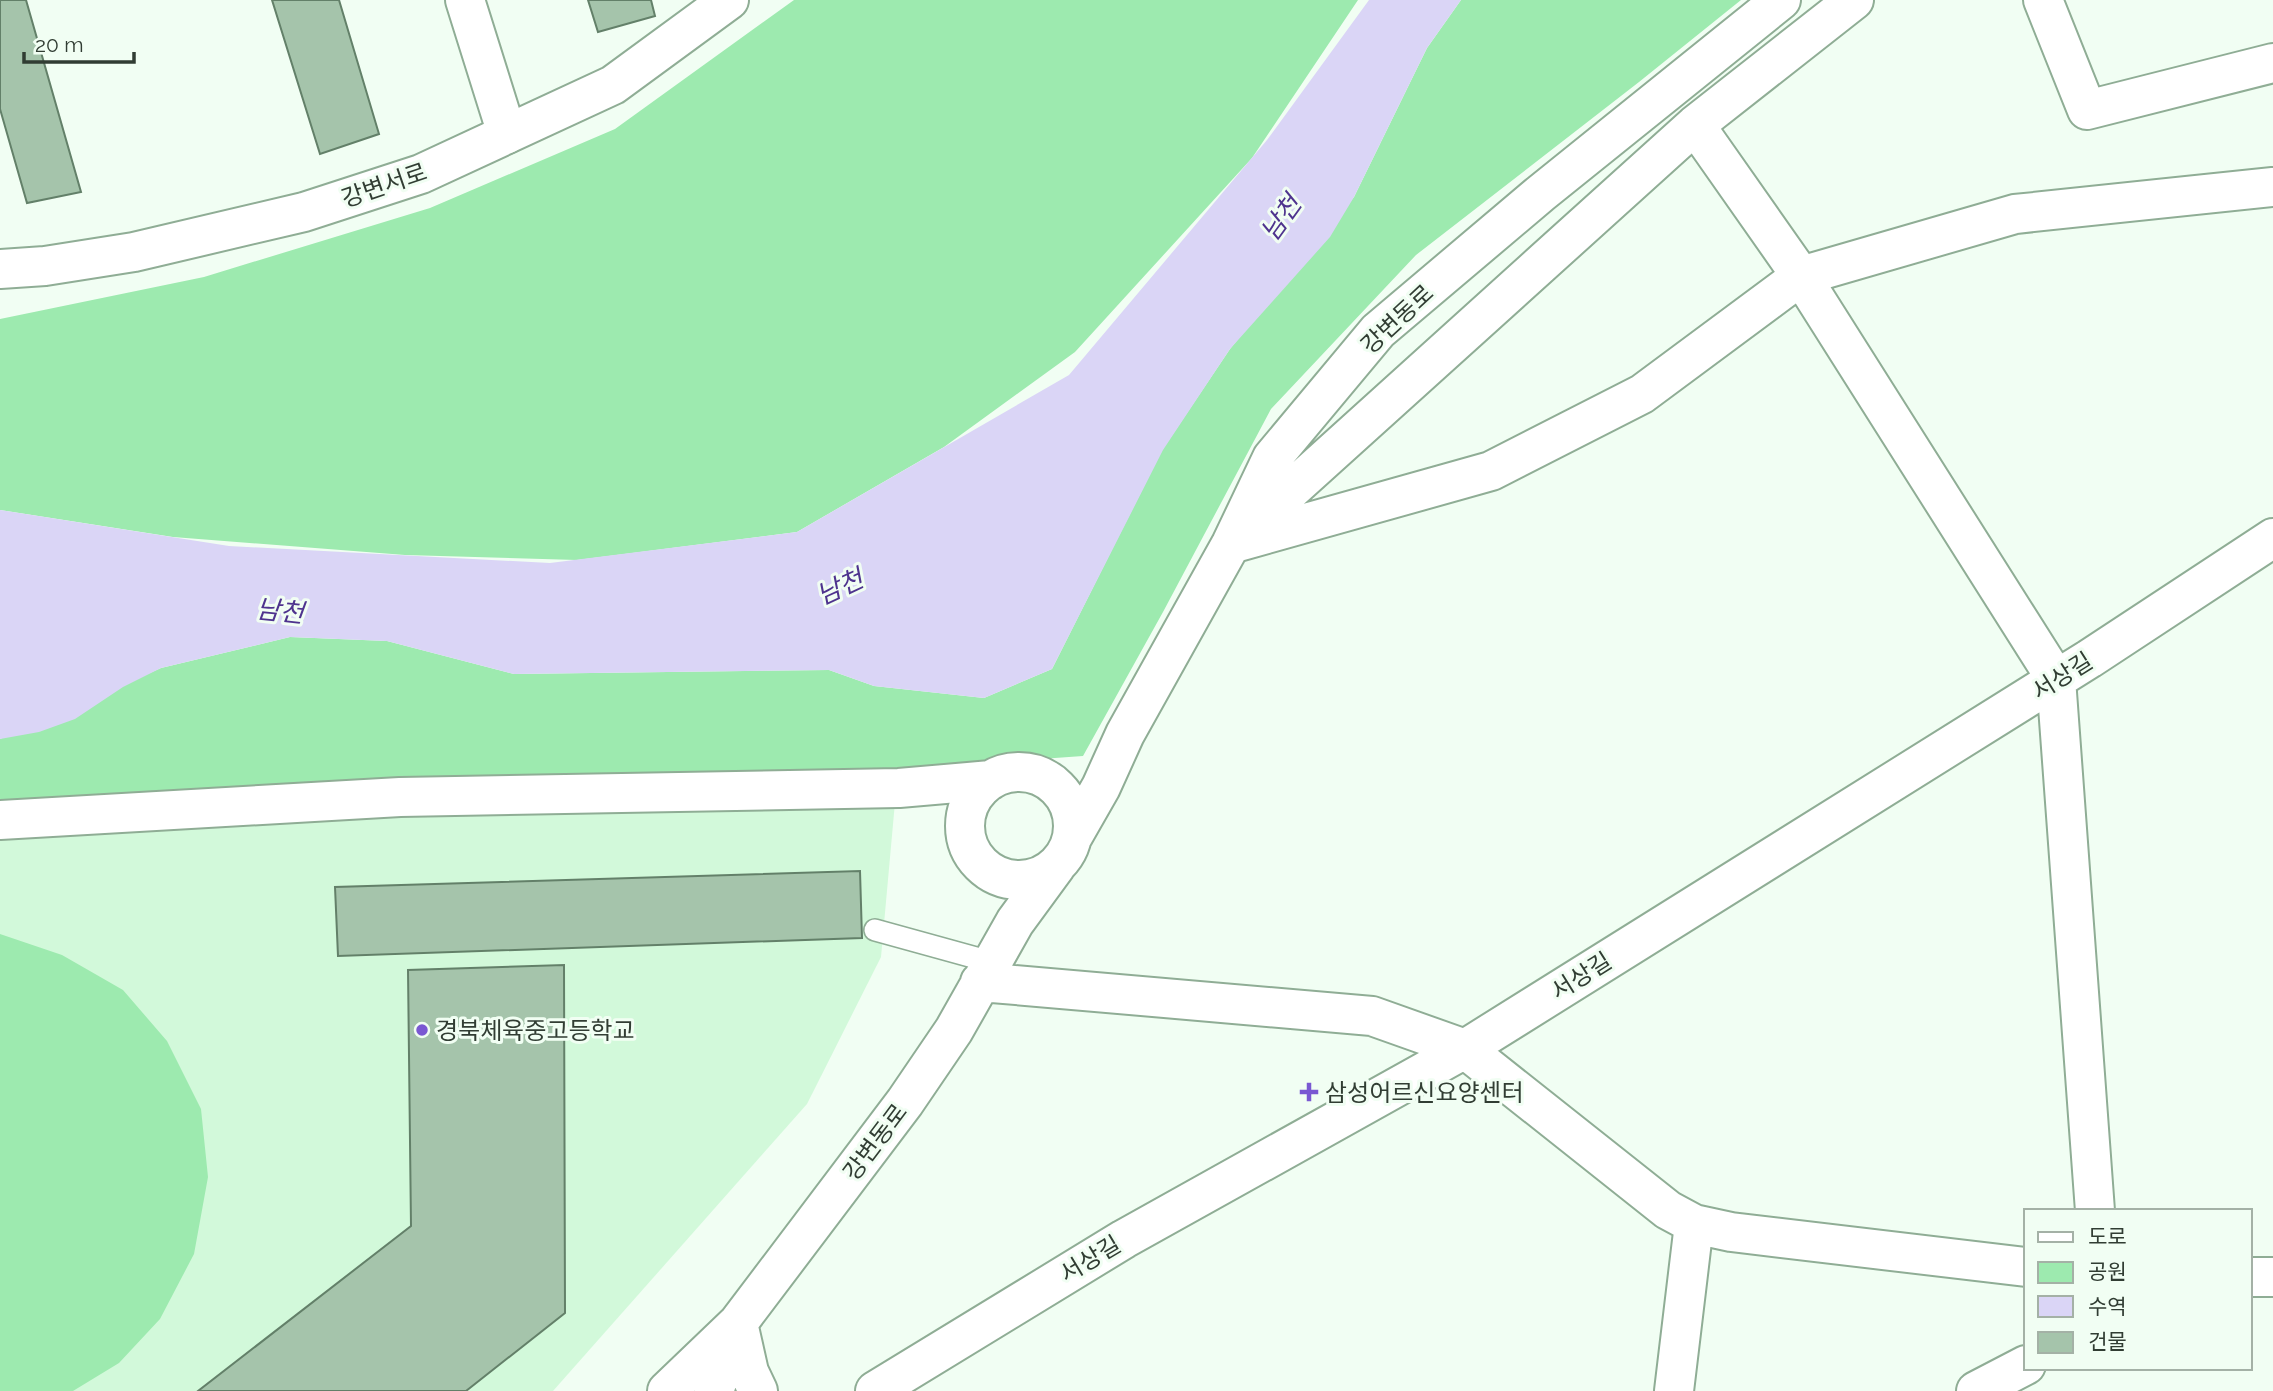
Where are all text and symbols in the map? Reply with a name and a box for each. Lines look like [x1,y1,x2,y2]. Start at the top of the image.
scale bar [24,21,135,65]
text: 20 m [35,32,83,57]
street label: 강변서로 [338,157,430,213]
water label: 남천 [1255,187,1309,246]
street label: 강변동로 [1355,278,1439,360]
water label: 남천 [812,562,871,611]
water label: 남천 [255,594,308,629]
street label: 서상길 [2026,646,2098,706]
street label: 서상길 [1545,946,1617,1006]
place label: 경북체육중고등학교 [436,1016,635,1045]
marker: 경북체육중고등학교 [414,1022,430,1038]
place label: 삼성어르신요양센터 [1325,1078,1524,1107]
marker: 삼성어르신요양센터 [1299,1082,1319,1102]
street label: 강변동로 [837,1098,913,1186]
legend [2024,1209,2252,1370]
text: 도로 [2088,1224,2127,1249]
street label: 서상길 [1054,1230,1126,1288]
text: 공원 [2088,1259,2127,1284]
text: 수역 [2088,1294,2127,1319]
text: 건물 [2088,1329,2127,1354]

